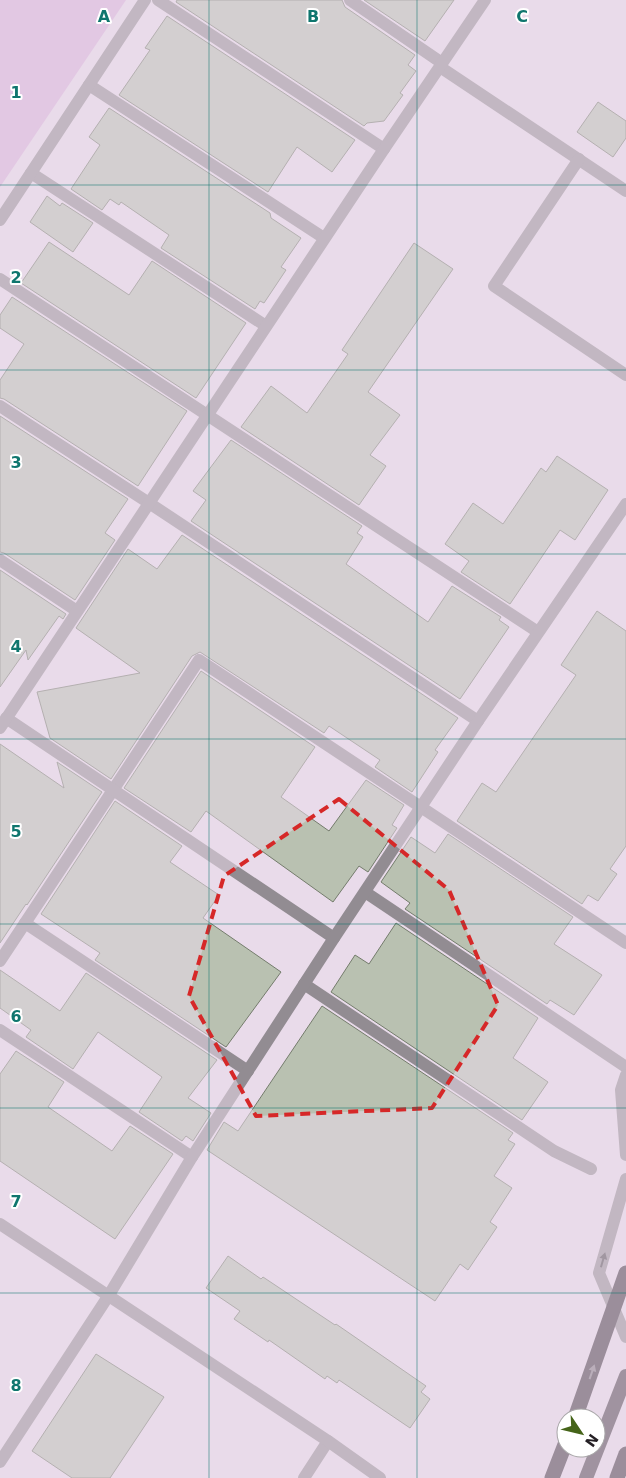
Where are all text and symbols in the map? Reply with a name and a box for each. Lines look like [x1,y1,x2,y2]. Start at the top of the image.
text: A [98,7,111,26]
text: B [307,7,319,26]
text: C [516,7,528,26]
text: 1 [10,83,22,102]
text: 2 [10,268,22,287]
text: 3 [10,453,22,472]
text: 4 [10,637,22,656]
text: 5 [10,822,22,841]
text: 6 [10,1007,22,1026]
text: 7 [10,1192,22,1211]
one-way arrow [599,1252,607,1267]
one-way arrow [588,1364,596,1379]
text: 8 [10,1376,22,1395]
north arrow [556,1408,606,1458]
text: N [582,1431,602,1450]

